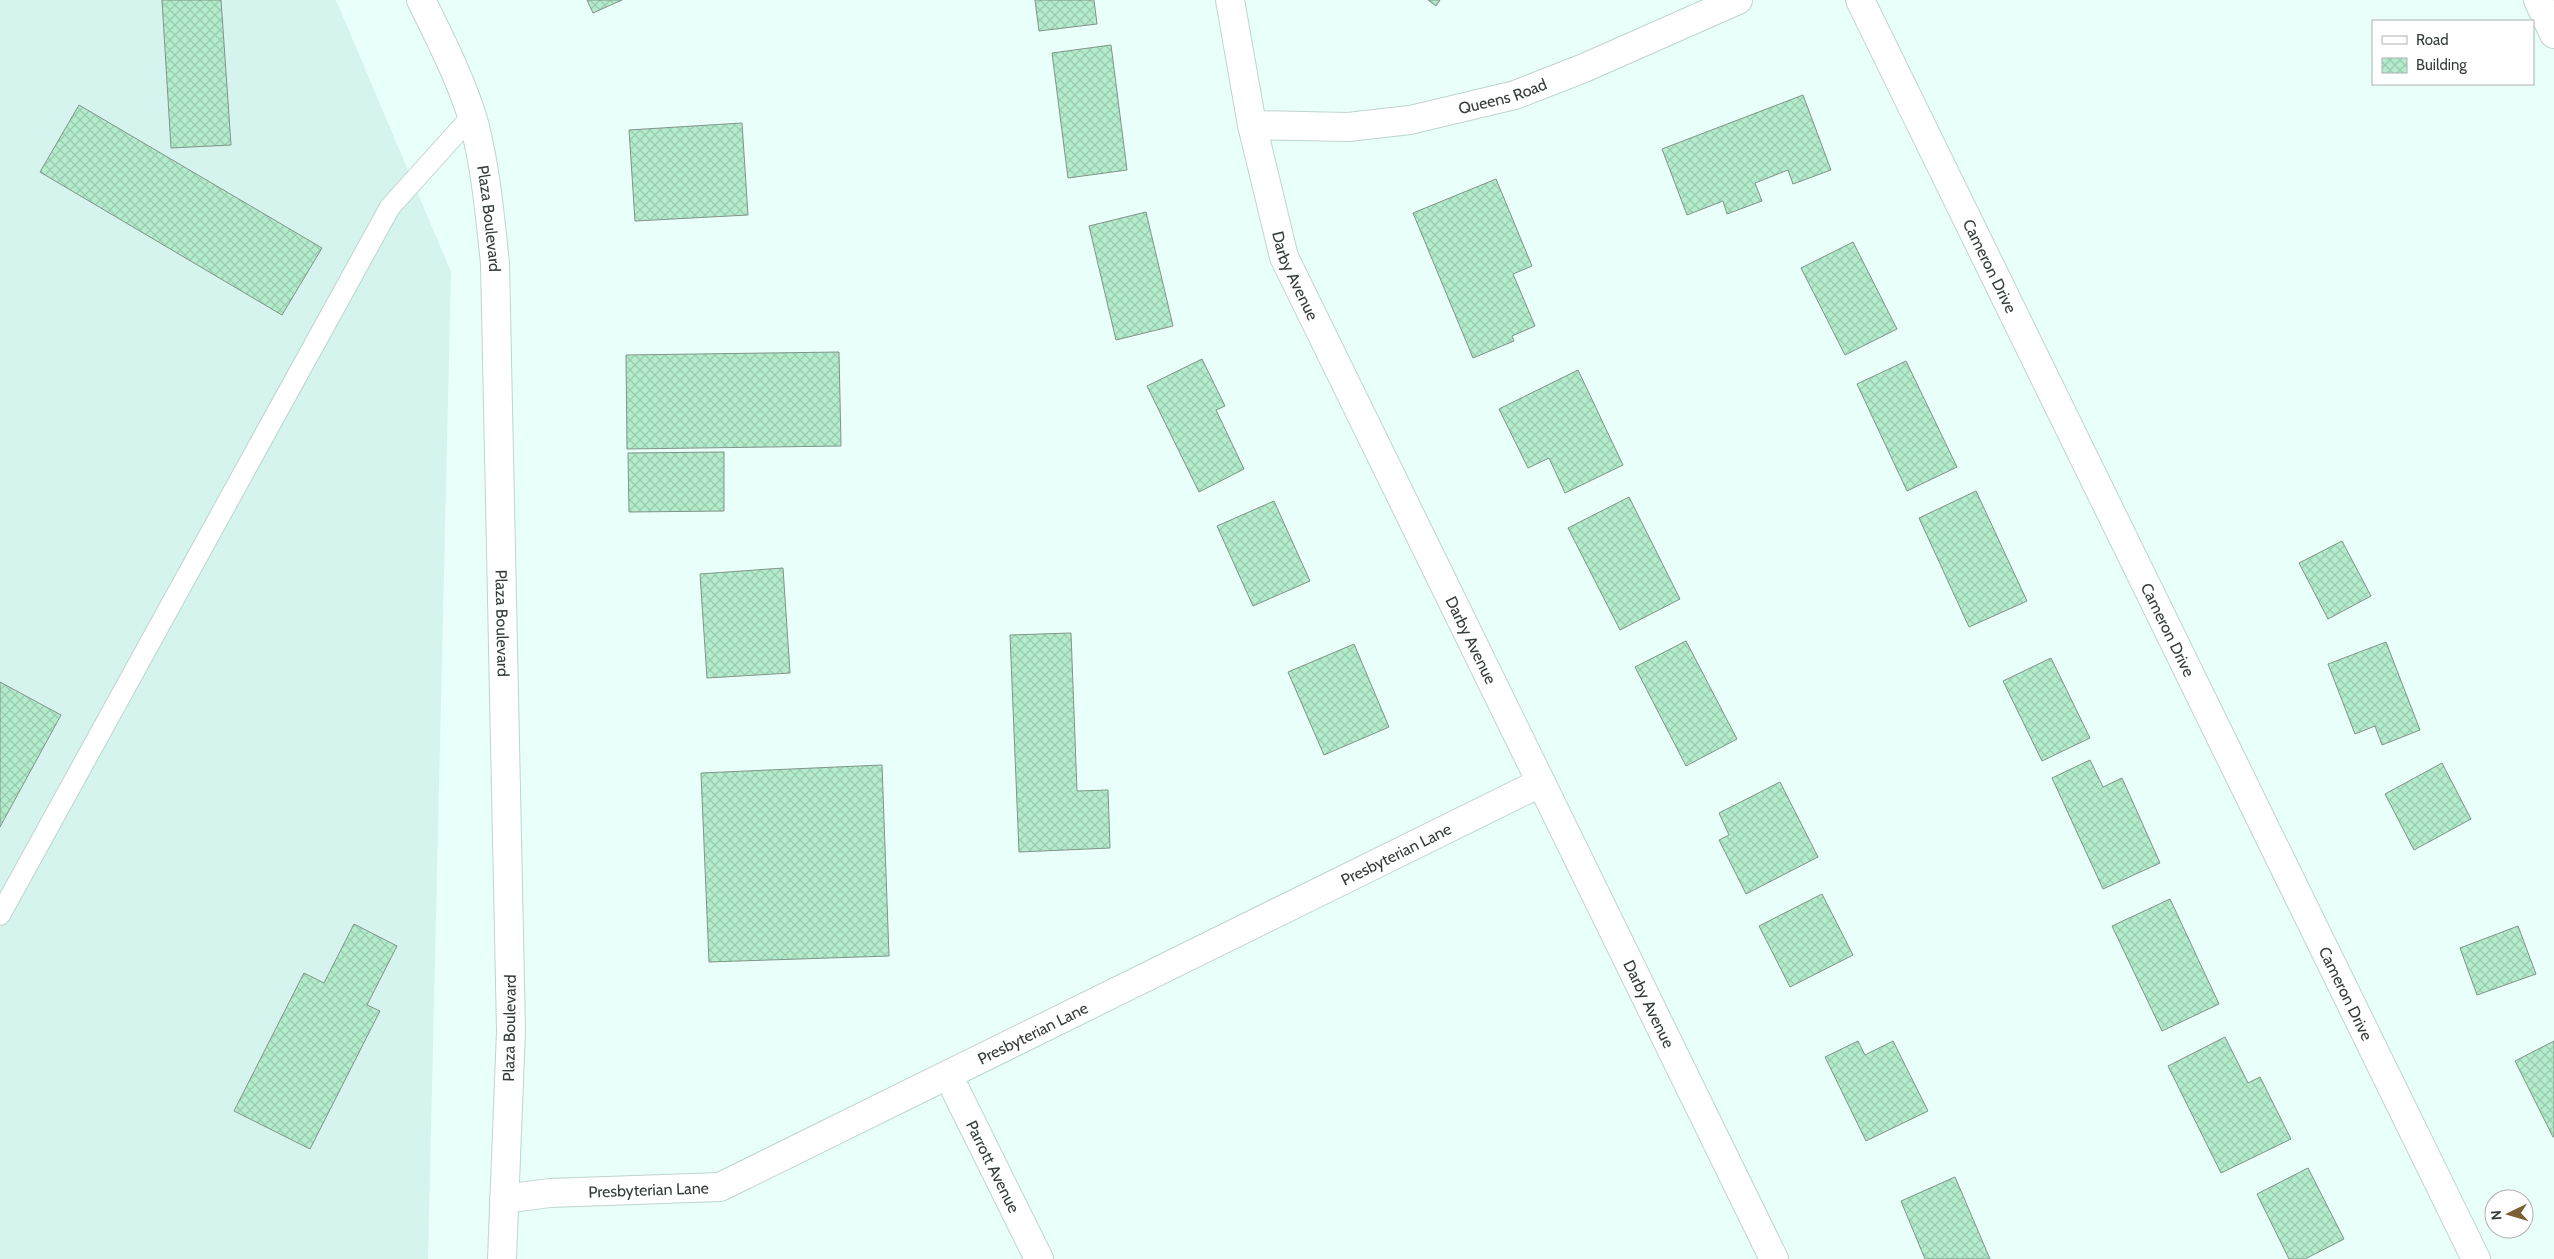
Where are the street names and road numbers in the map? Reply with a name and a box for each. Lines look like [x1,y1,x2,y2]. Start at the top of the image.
street label: Queens Road [1457,75,1550,118]
street label: Plaza Boulevard [473,164,504,272]
street label: Cameron Drive [1959,216,2021,316]
street label: Darby Avenue [1268,229,1322,323]
street label: Plaza Boulevard [491,569,513,677]
street label: Cameron Drive [2137,580,2199,680]
street label: Darby Avenue [1441,593,1500,687]
street label: Presbyterian Lane [1338,819,1454,890]
street label: Cameron Drive [2315,944,2377,1044]
street label: Darby Avenue [1619,957,1678,1051]
street label: Plaza Boulevard [499,974,520,1082]
street label: Presbyterian Lane [975,998,1091,1069]
street label: Parrott Avenue [962,1117,1024,1216]
street label: Presbyterian Lane [588,1178,709,1202]

